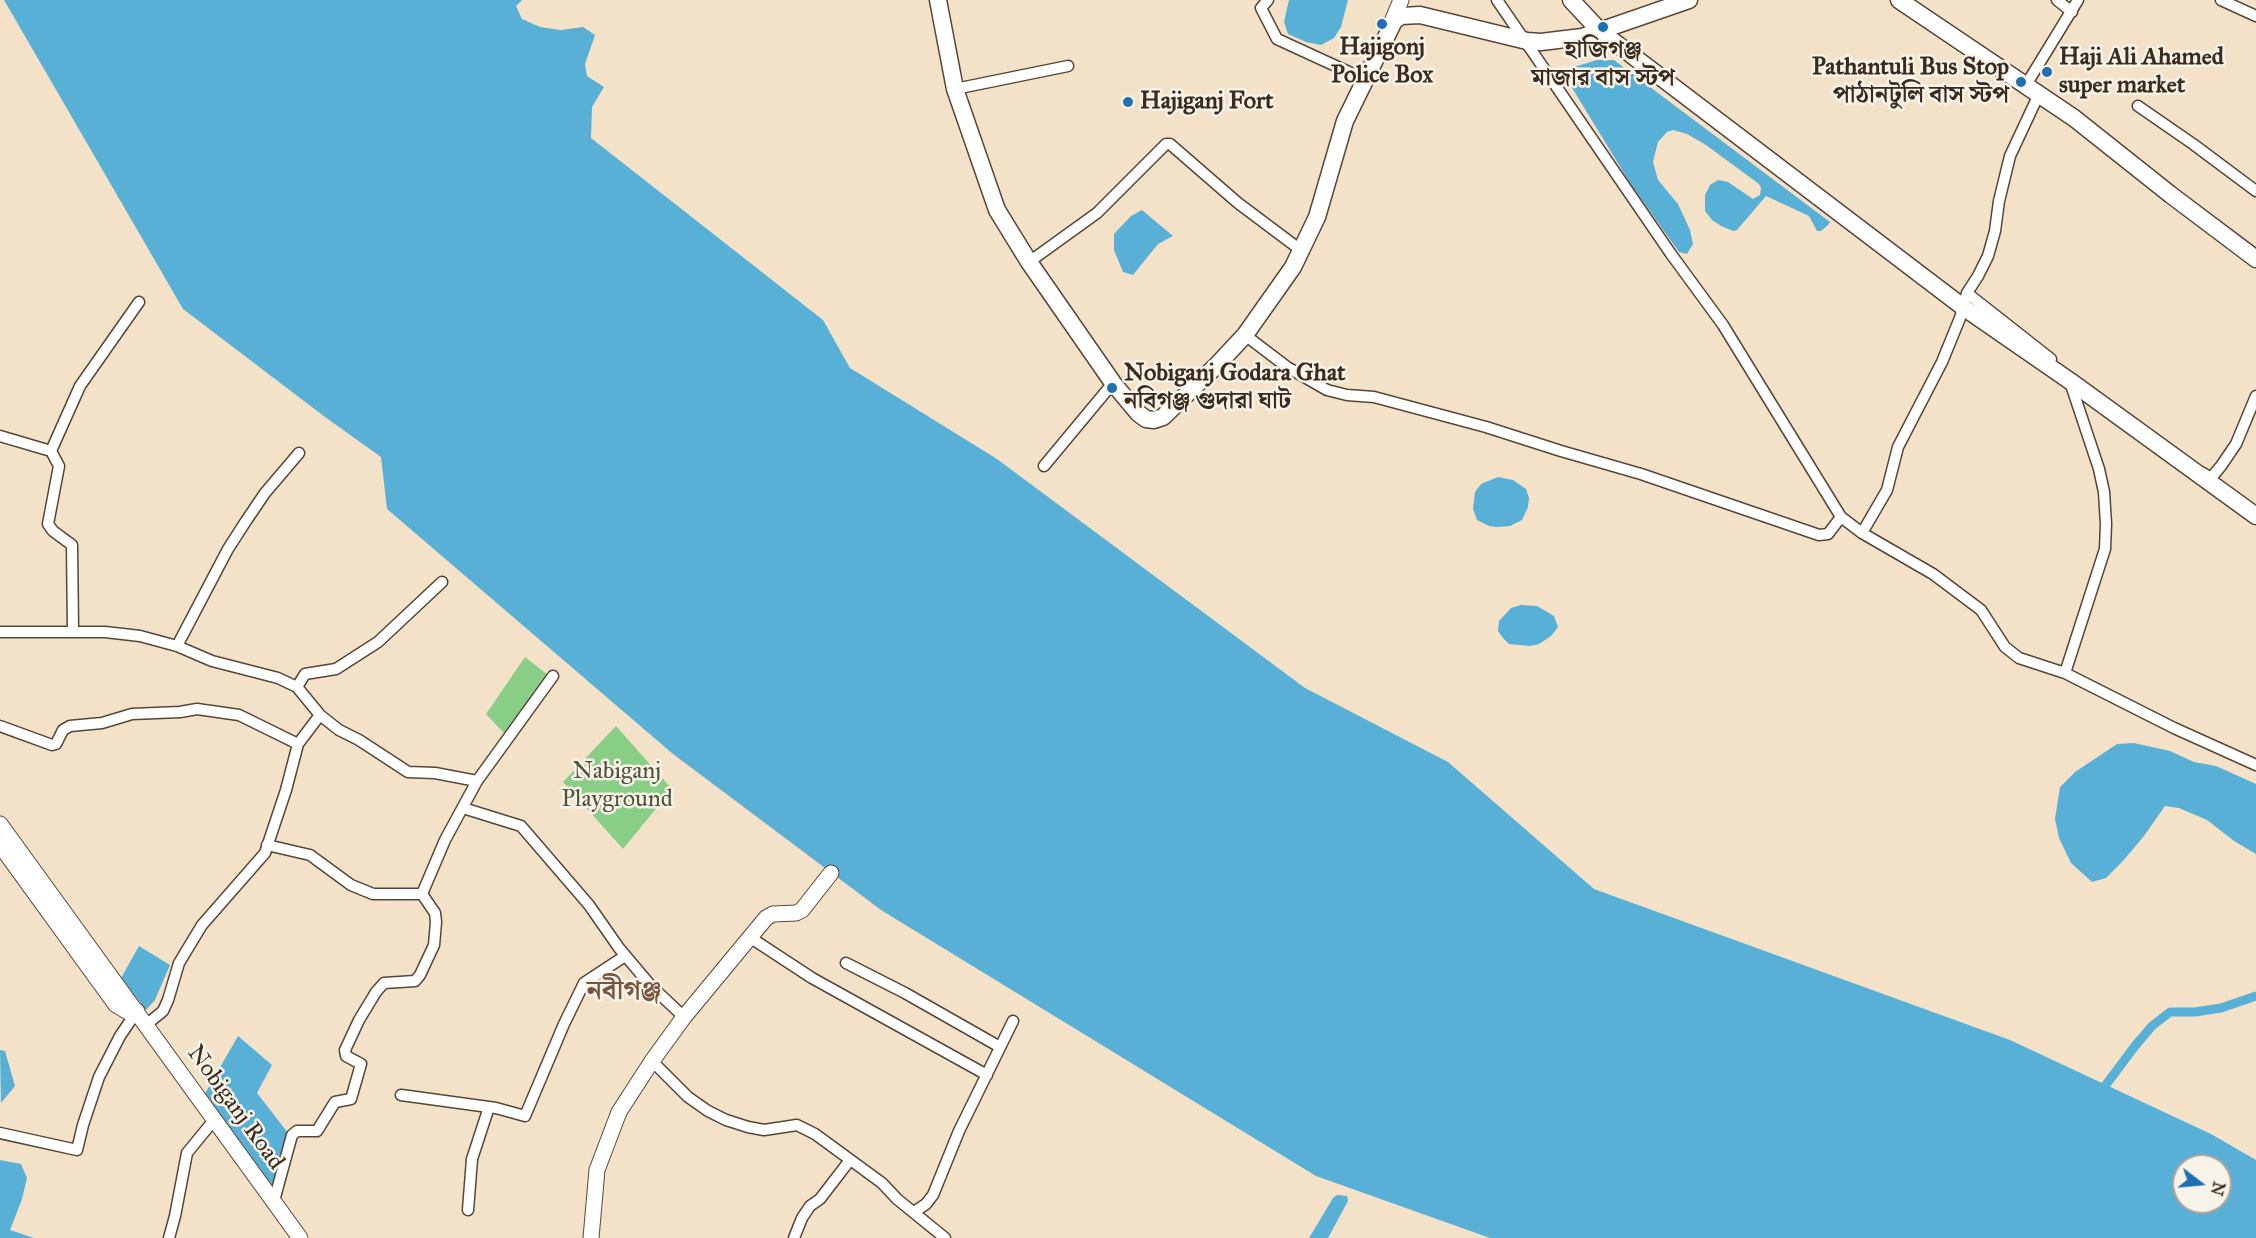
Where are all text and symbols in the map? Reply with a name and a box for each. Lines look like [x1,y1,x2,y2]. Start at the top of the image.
marker: Hajigonj Police Box [1375,17,1389,31]
marker: হাজিগঞ্জ মাজার বাস স্টপ [1596,20,1610,34]
place label: Hajigonj Police Box [1331,34,1433,90]
place label: হাজিগঞ্জ মাজার বাস স্টপ [1531,37,1675,93]
place label: Haji Ali Ahamed super market [2059,44,2224,100]
place label: Pathantuli Bus Stop পাঠানটুলি বাস স্টপ [1812,54,2009,110]
marker: Haji Ali Ahamed super market [2040,65,2054,79]
marker: Pathantuli Bus Stop পাঠানটুলি বাস স্টপ [2014,75,2028,89]
place label: Hajiganj Fort [1140,88,1274,116]
marker: Hajiganj Fort [1121,95,1135,109]
place label: Nobiganj Godara Ghat নবিগঞ্জ গুদারা ঘাট [1124,360,1346,416]
marker: Nobiganj Godara Ghat নবিগঞ্জ গুদারা ঘাট [1105,381,1119,395]
park label: Nabiganj Playground [561,758,673,814]
district label: নবীগঞ্জ [587,976,661,1008]
street label: Nobiganj Road [180,1040,290,1176]
north arrow [2172,1154,2232,1214]
text: N [2207,1179,2229,1198]

